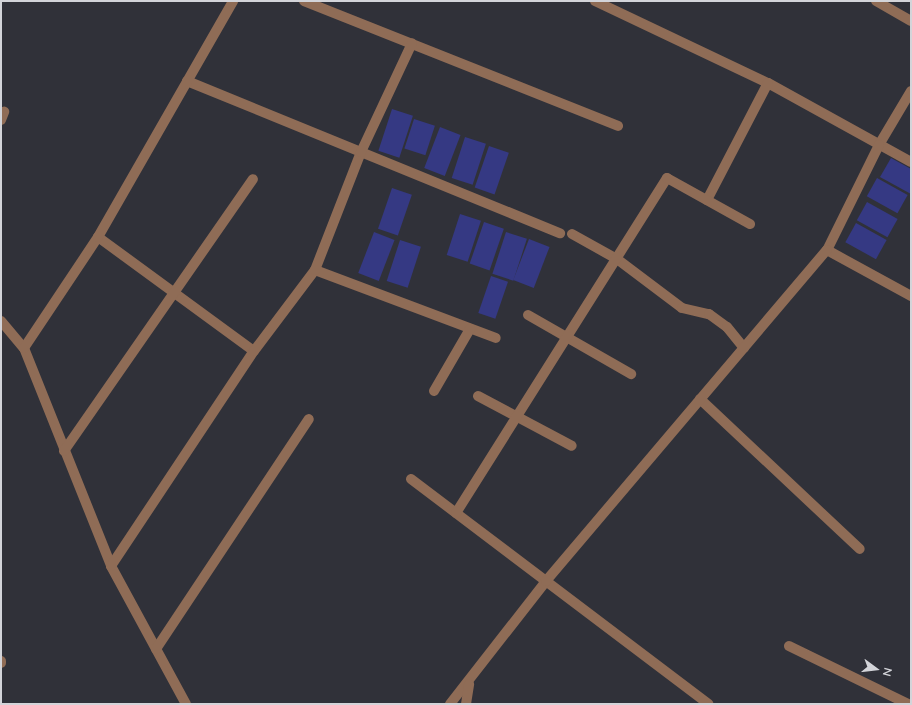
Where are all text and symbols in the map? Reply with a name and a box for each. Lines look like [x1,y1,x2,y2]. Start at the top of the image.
north arrow [856,649,896,689]
text: N [880,666,895,678]

